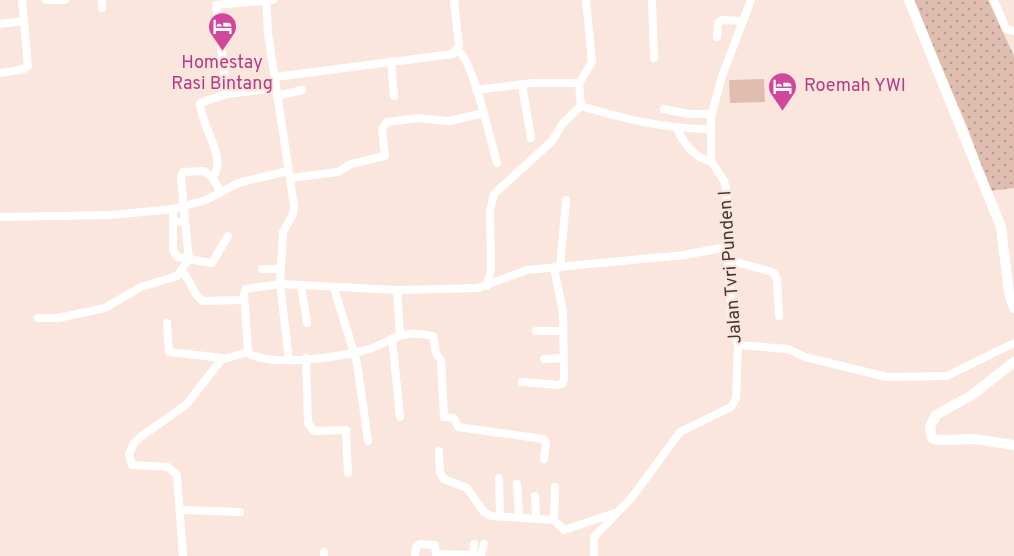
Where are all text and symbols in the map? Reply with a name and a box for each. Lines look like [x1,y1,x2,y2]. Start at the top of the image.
hotel icon: Homestay Rasi Bintang [206,10,238,52]
place label: Homestay Rasi Bintang [171,52,273,96]
hotel icon: Roemah YWI [767,70,799,112]
place label: Roemah YWI [804,75,906,98]
street label: Jalan Tvri Punden I [714,190,748,344]

